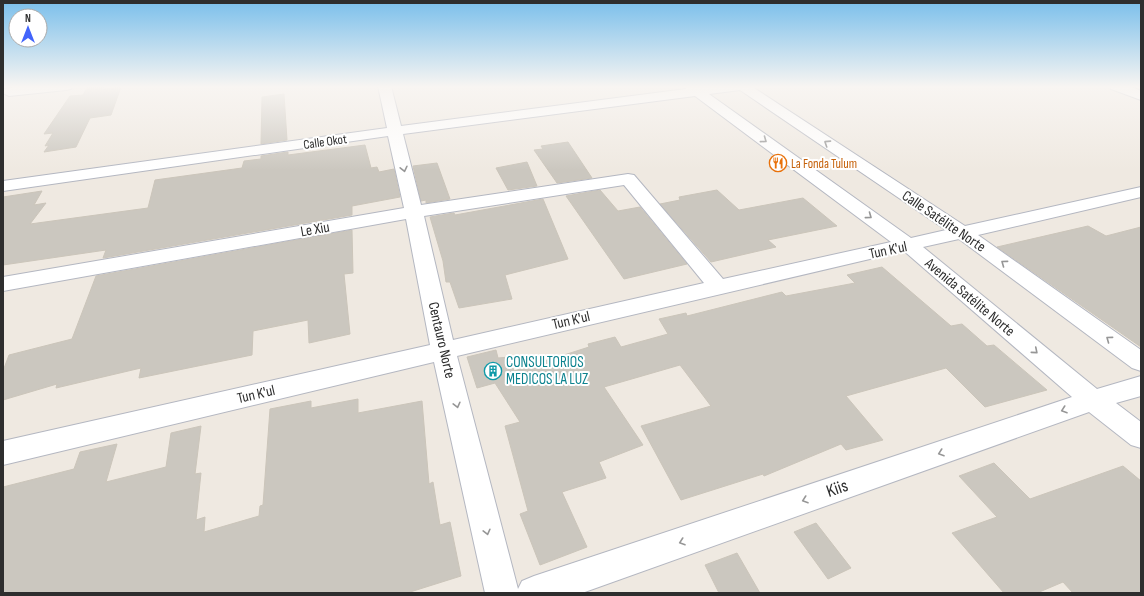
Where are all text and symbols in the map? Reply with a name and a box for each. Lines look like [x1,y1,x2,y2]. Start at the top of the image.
north arrow [8,8,48,48]
text: N [25,12,31,25]
street label: Calle Okot [302,131,348,153]
one-way arrow [759,135,766,142]
one-way arrow [824,140,831,148]
restaurant icon: La Fonda Tulum [768,153,788,173]
place label: La Fonda Tulum [791,156,857,172]
one-way arrow [400,166,408,172]
street label: Calle Satélite Norte [898,186,989,256]
one-way arrow [865,211,872,219]
street label: Le Xiu [299,218,331,241]
street label: Tun K'ul [867,237,909,264]
street label: Avenida Satélite Norte [920,254,1019,341]
one-way arrow [1002,261,1009,268]
street label: Centauro Norte [424,300,460,380]
street label: Tun K'ul [550,307,592,334]
one-way arrow [1107,337,1114,344]
one-way arrow [1030,347,1037,354]
place label: CONSULTORIOS MEDICOS LA LUZ [506,353,588,389]
building icon: CONSULTORIOS MEDICOS LA LUZ [483,361,503,381]
street label: Tun K'ul [235,381,277,408]
one-way arrow [452,402,460,409]
one-way arrow [1060,406,1067,414]
one-way arrow [937,448,944,456]
street label: Kiis [824,475,851,502]
one-way arrow [801,495,808,503]
one-way arrow [483,529,491,535]
one-way arrow [678,537,685,546]

